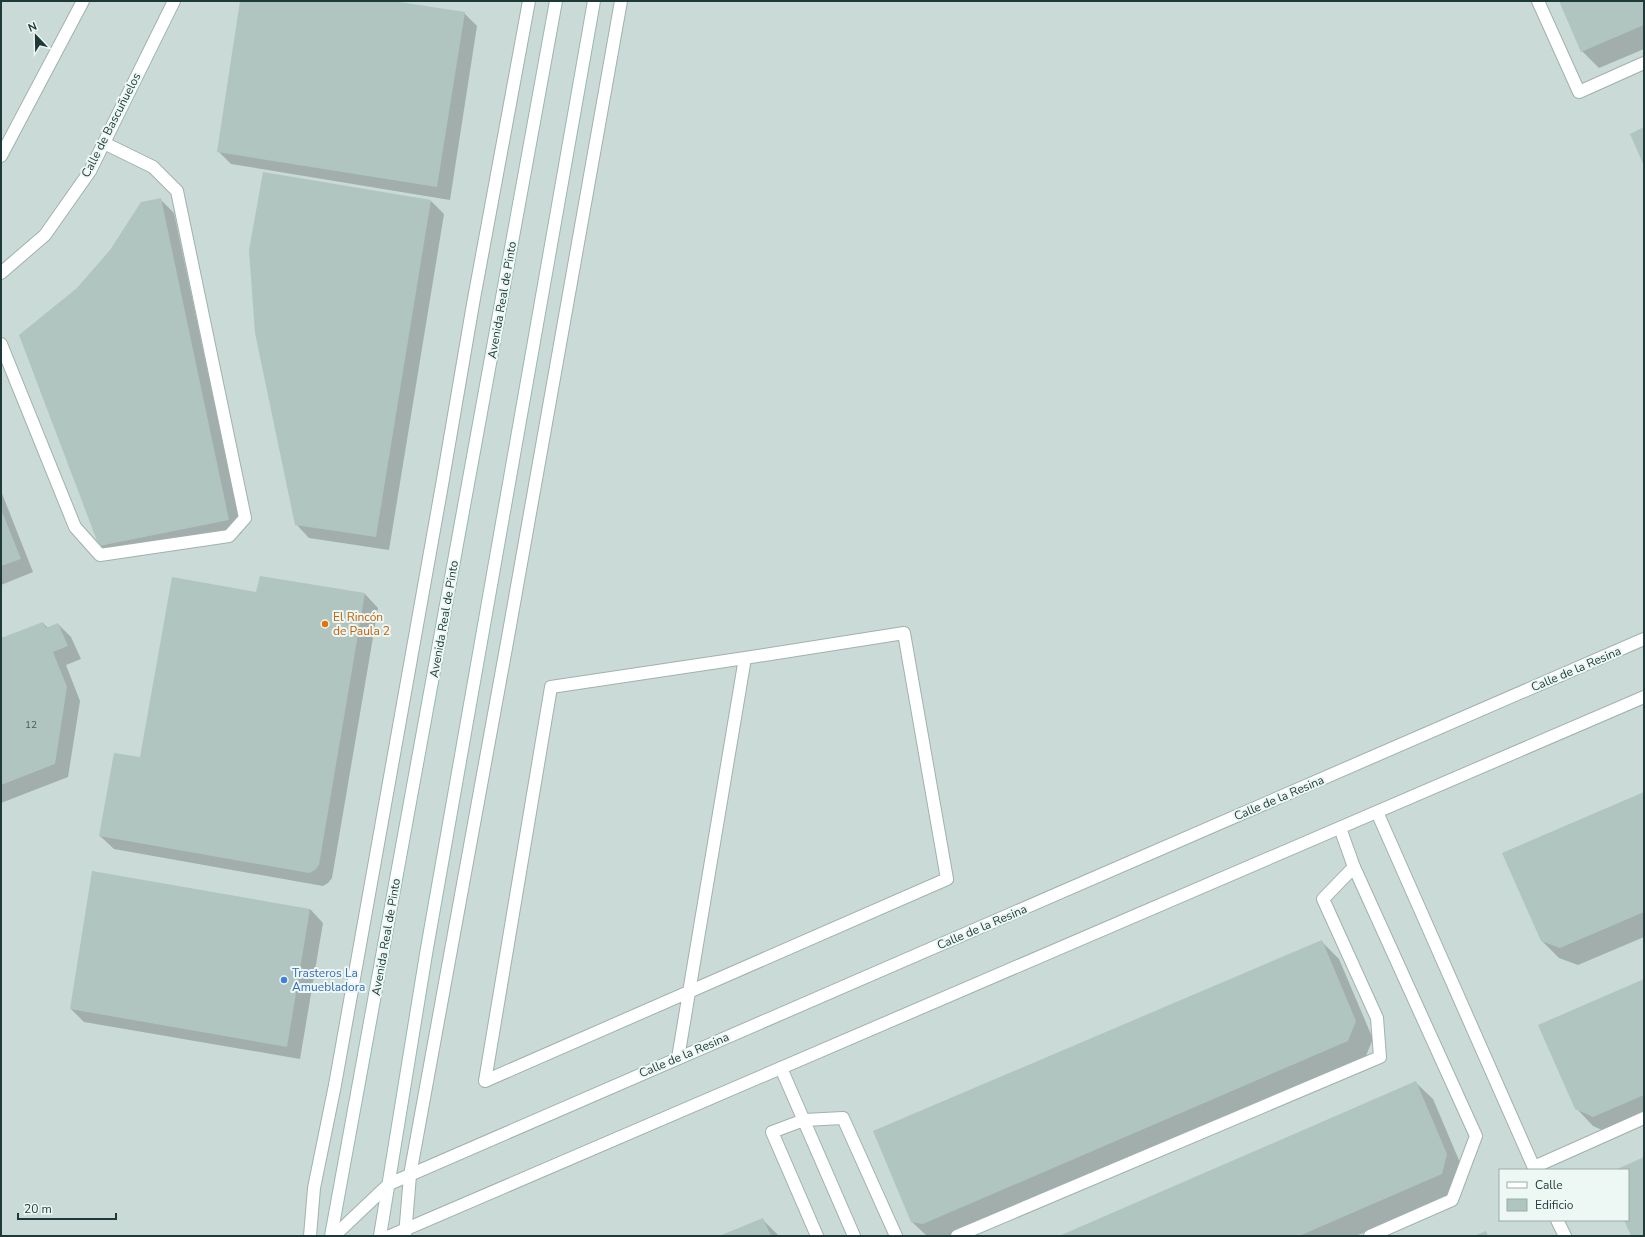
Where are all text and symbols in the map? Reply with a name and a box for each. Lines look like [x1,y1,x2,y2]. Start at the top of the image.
north arrow [16,16,56,56]
text: N [26,19,39,36]
street label: Calle de Bascuñuelos [78,70,144,180]
street label: Avenida Real de Pinto [484,240,520,360]
street label: Avenida Real de Pinto [426,559,462,679]
place label: El Rincón de Paula 2 [333,609,390,639]
marker: El Rincón de Paula 2 [320,619,330,629]
street label: Calle de la Resina [1529,643,1623,695]
house number: 12 [25,718,37,732]
street label: Calle de la Resina [1232,772,1326,824]
street label: Avenida Real de Pinto [368,877,404,997]
street label: Calle de la Resina [935,901,1029,953]
place label: Trasteros La Amuebladora [292,965,365,995]
marker: Trasteros La Amuebladora [279,975,289,985]
street label: Calle de la Resina [637,1029,731,1081]
legend [1499,1169,1629,1221]
text: Calle [1535,1177,1563,1193]
scale bar [18,1195,116,1221]
text: Edificio [1535,1197,1574,1213]
text: 20 m [24,1201,52,1217]

